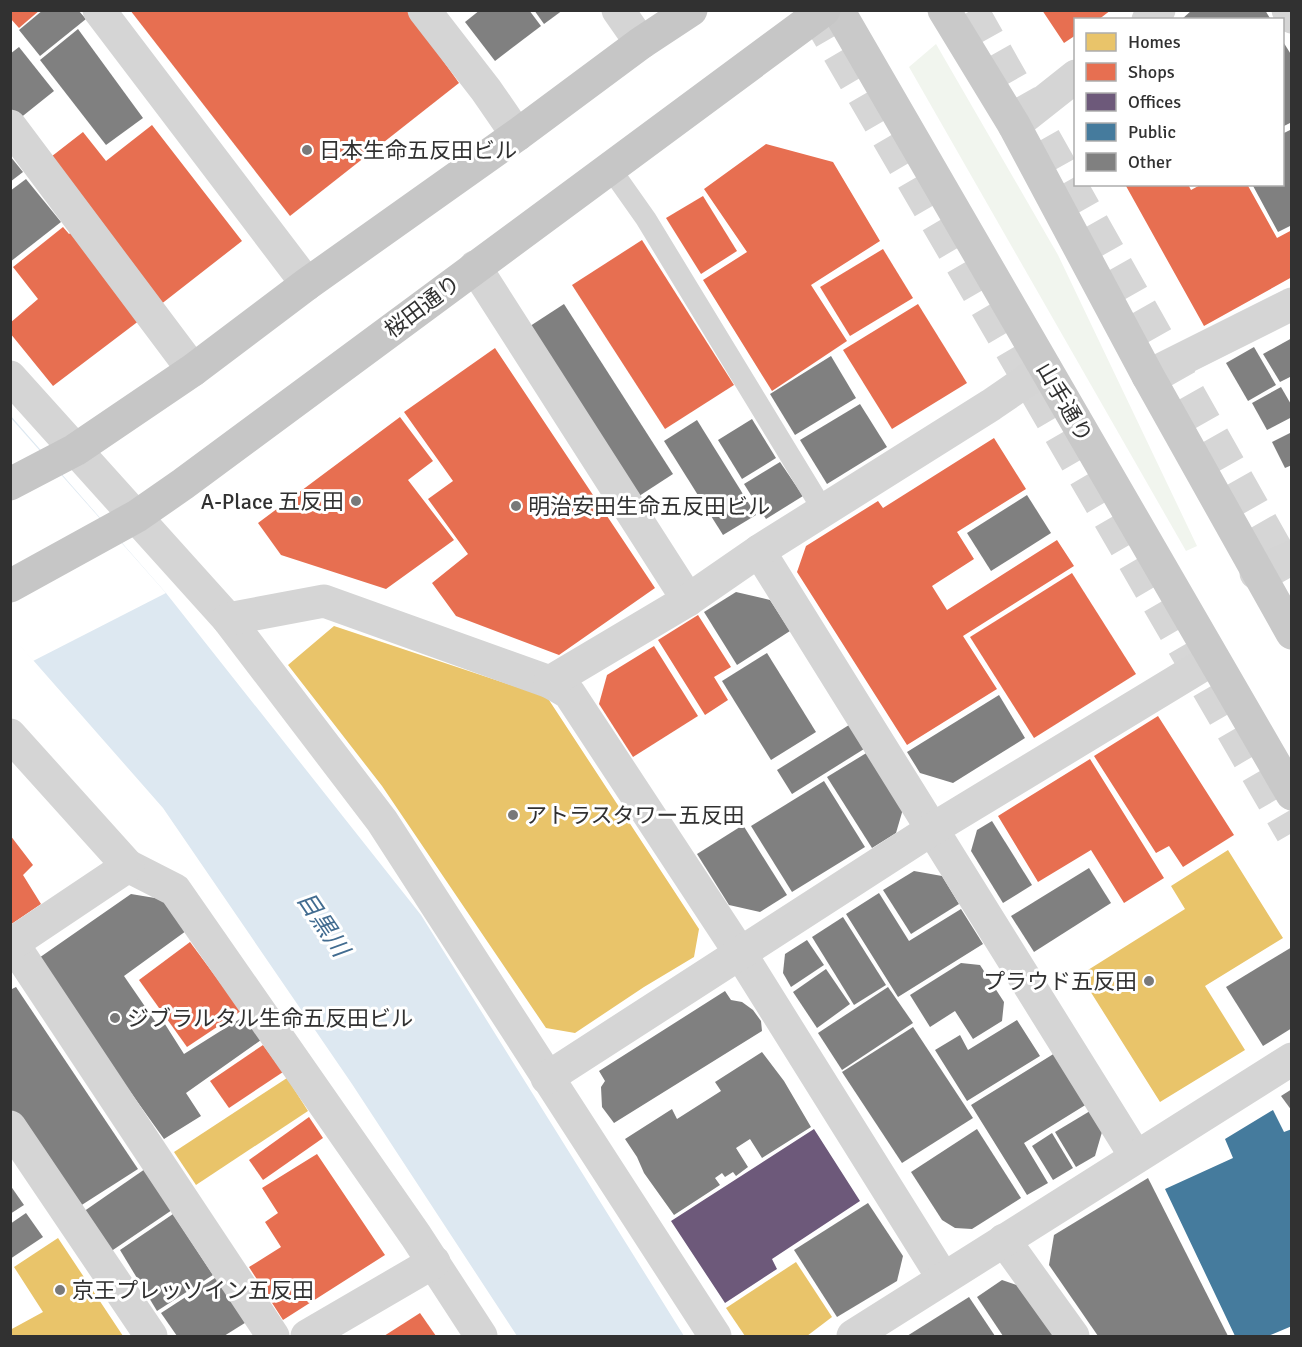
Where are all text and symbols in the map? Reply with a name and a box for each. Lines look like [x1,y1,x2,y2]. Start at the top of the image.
legend [1074,18,1284,186]
text: Homes [1128,31,1181,53]
text: Shops [1128,61,1175,83]
text: Offices [1128,91,1181,113]
text: Public [1128,121,1176,143]
place label: 日本生命五反田ビル [319,137,517,164]
marker: 日本生命五反田ビル [300,143,314,157]
text: Other [1128,151,1172,173]
street label: 桜田通り [379,269,466,344]
street label: 山手通り [1031,357,1098,447]
place label: A-Place 五反田 [201,488,344,515]
place label: 明治安田生命五反田ビル [528,493,770,520]
marker: A-Place 五反田 [349,494,363,508]
marker: 明治安田生命五反田ビル [509,499,523,513]
place label: アトラスタワー五反田 [525,802,745,829]
marker: アトラスタワー五反田 [506,808,520,822]
water label: 目黒川 [290,886,357,965]
place label: プラウド五反田 [983,968,1137,995]
marker: プラウド五反田 [1142,974,1156,988]
place label: ジブラルタル生命五反田ビル [127,1005,413,1032]
marker: ジブラルタル生命五反田ビル [108,1011,122,1025]
place label: 京王プレッソイン五反田 [72,1277,314,1304]
marker: 京王プレッソイン五反田 [53,1283,67,1297]

